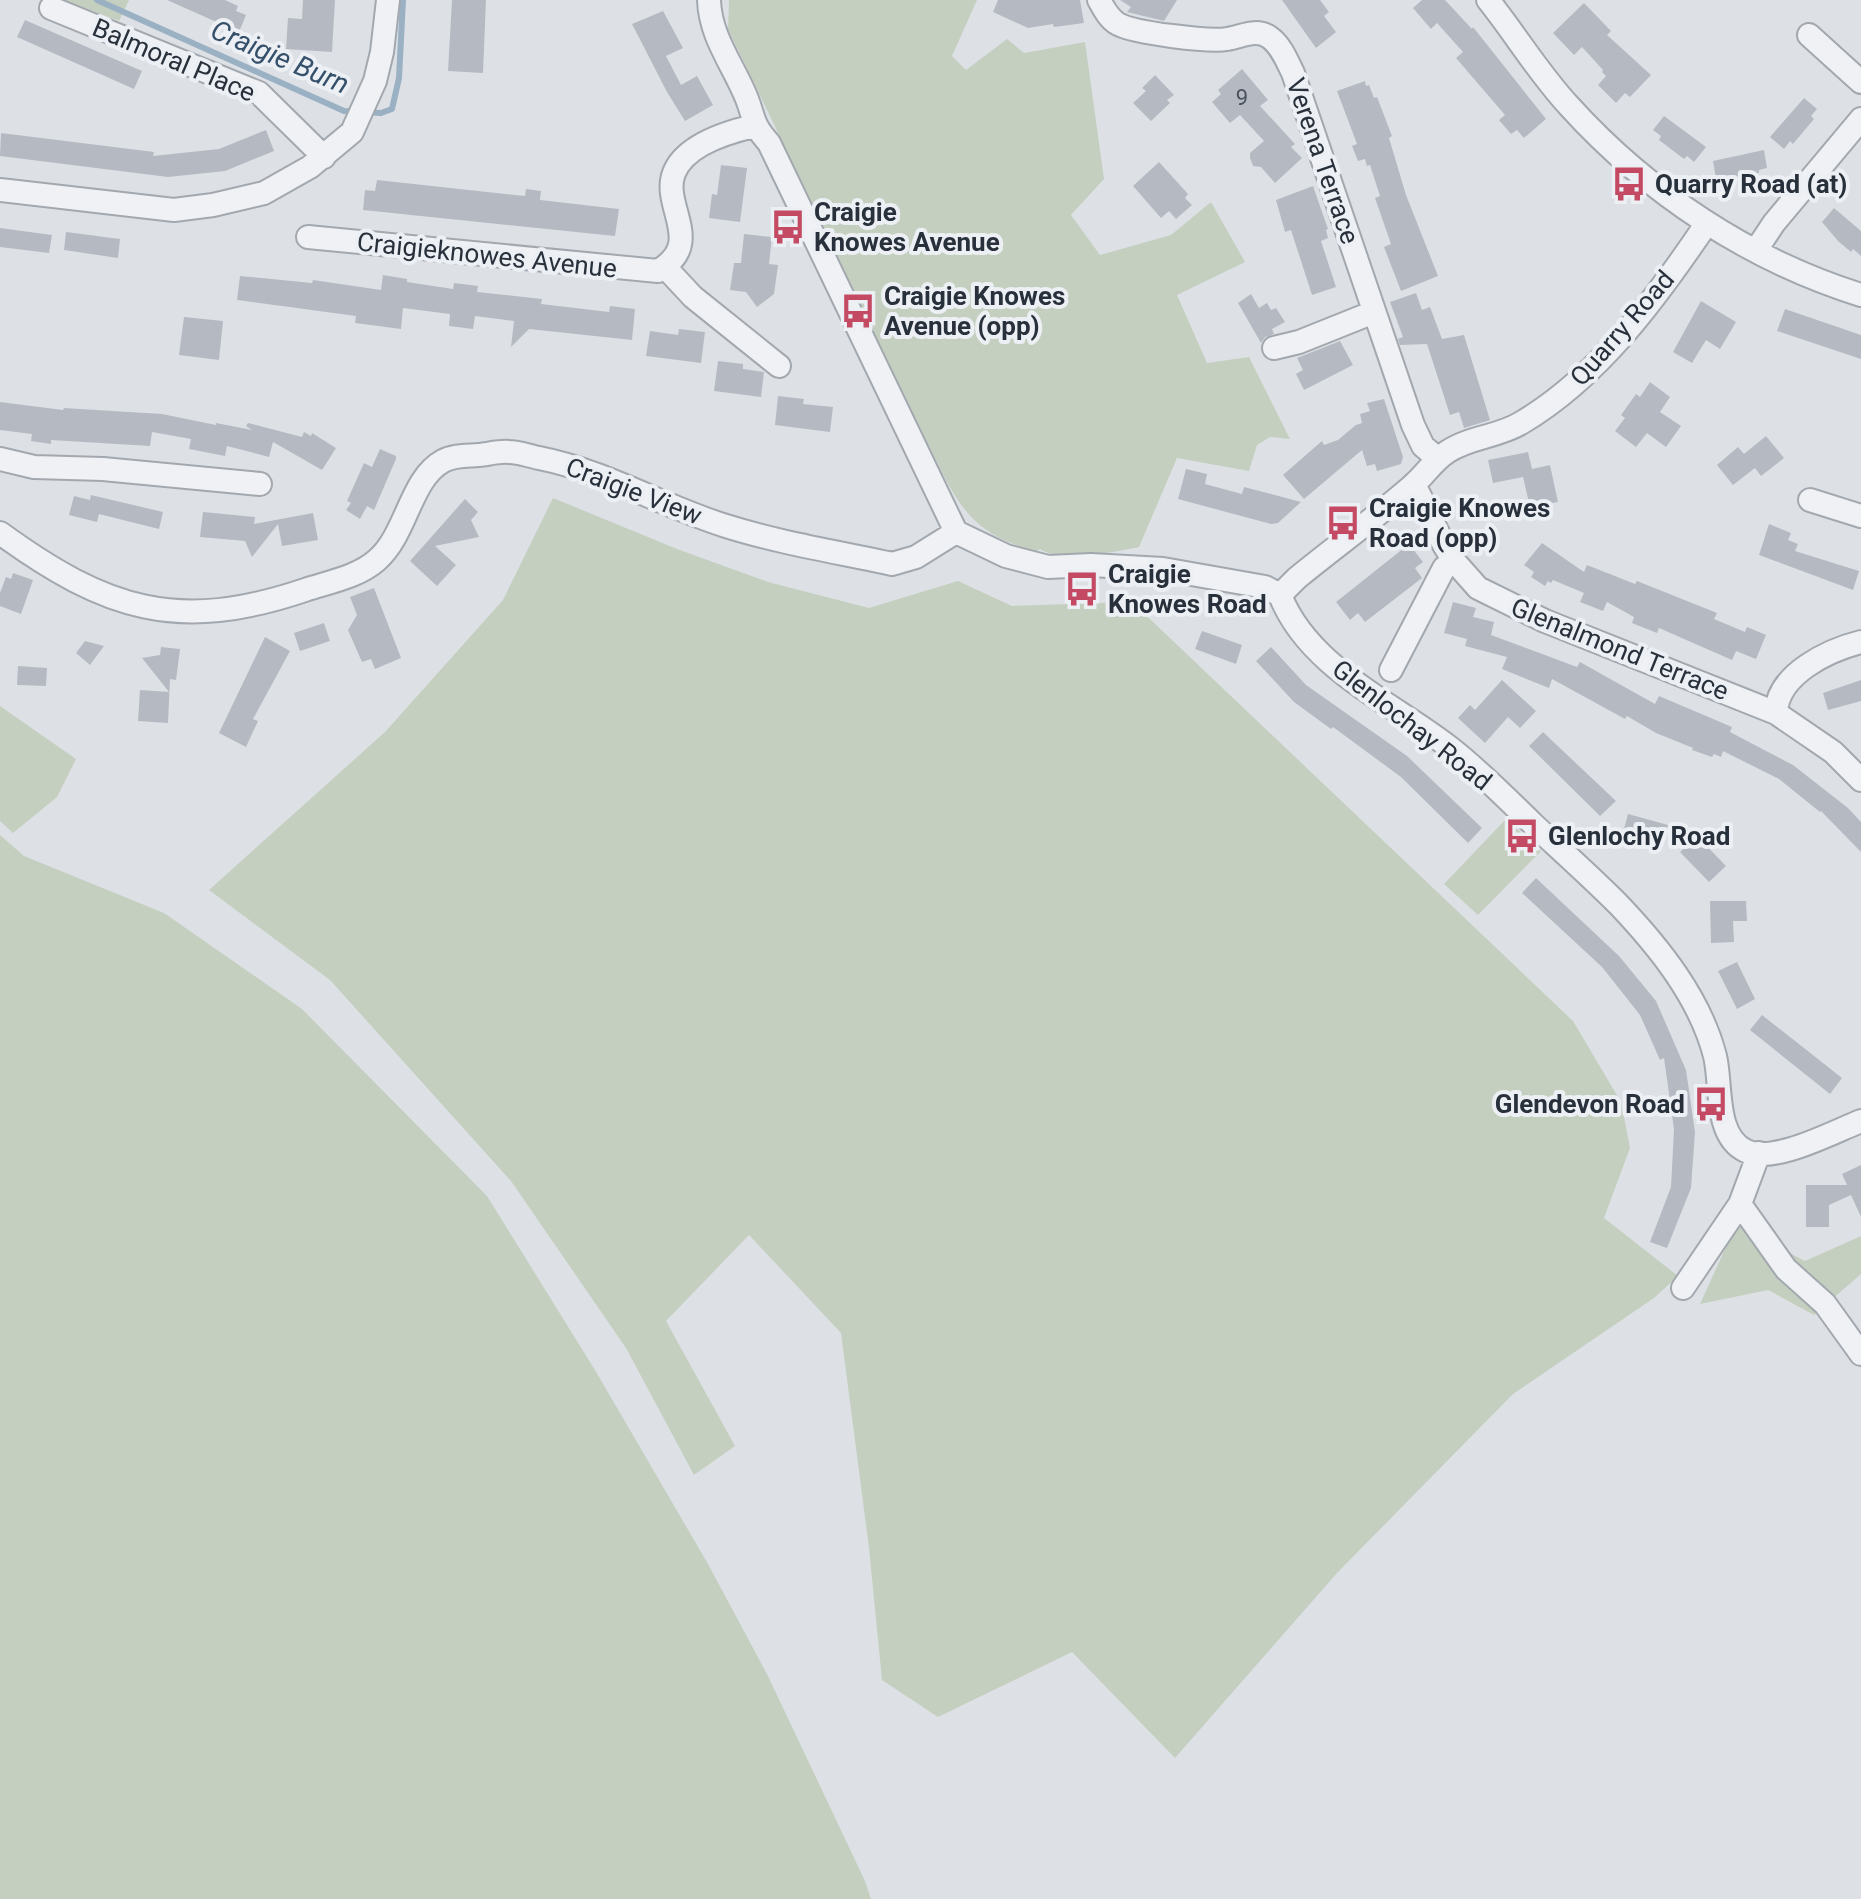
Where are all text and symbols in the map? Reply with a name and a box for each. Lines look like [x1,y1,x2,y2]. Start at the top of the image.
street label: Balmoral Place [88,12,260,108]
water label: Craigie Burn [206,13,354,101]
street label: Verena Terrace [1281,74,1365,248]
house number: 9 [1236,85,1248,110]
bus stop icon: Quarry Road (at) [1610,165,1648,203]
place label: Quarry Road (at) [1655,169,1848,199]
place label: Craigie Knowes Avenue [814,197,1000,257]
bus stop icon: Craigie Knowes Avenue [769,208,807,246]
street label: Craigieknowes Avenue [356,226,618,284]
street label: Quarry Road [1564,264,1680,392]
place label: Craigie Knowes Avenue (opp) [884,281,1065,341]
bus stop icon: Craigie Knowes Avenue (opp) [839,292,877,330]
street label: Craigie View [562,451,706,531]
place label: Craigie Knowes Road (opp) [1369,493,1550,553]
bus stop icon: Craigie Knowes Road (opp) [1324,504,1362,542]
place label: Craigie Knowes Road [1108,559,1267,619]
bus stop icon: Craigie Knowes Road [1063,570,1101,608]
street label: Glenalmond Terrace [1507,592,1733,706]
street label: Glenlochay Road [1326,654,1498,796]
bus stop icon: Glenlochy Road [1503,817,1541,855]
place label: Glenlochy Road [1548,821,1730,851]
bus stop icon: Glendevon Road [1692,1085,1730,1123]
place label: Glendevon Road [1495,1089,1685,1119]

